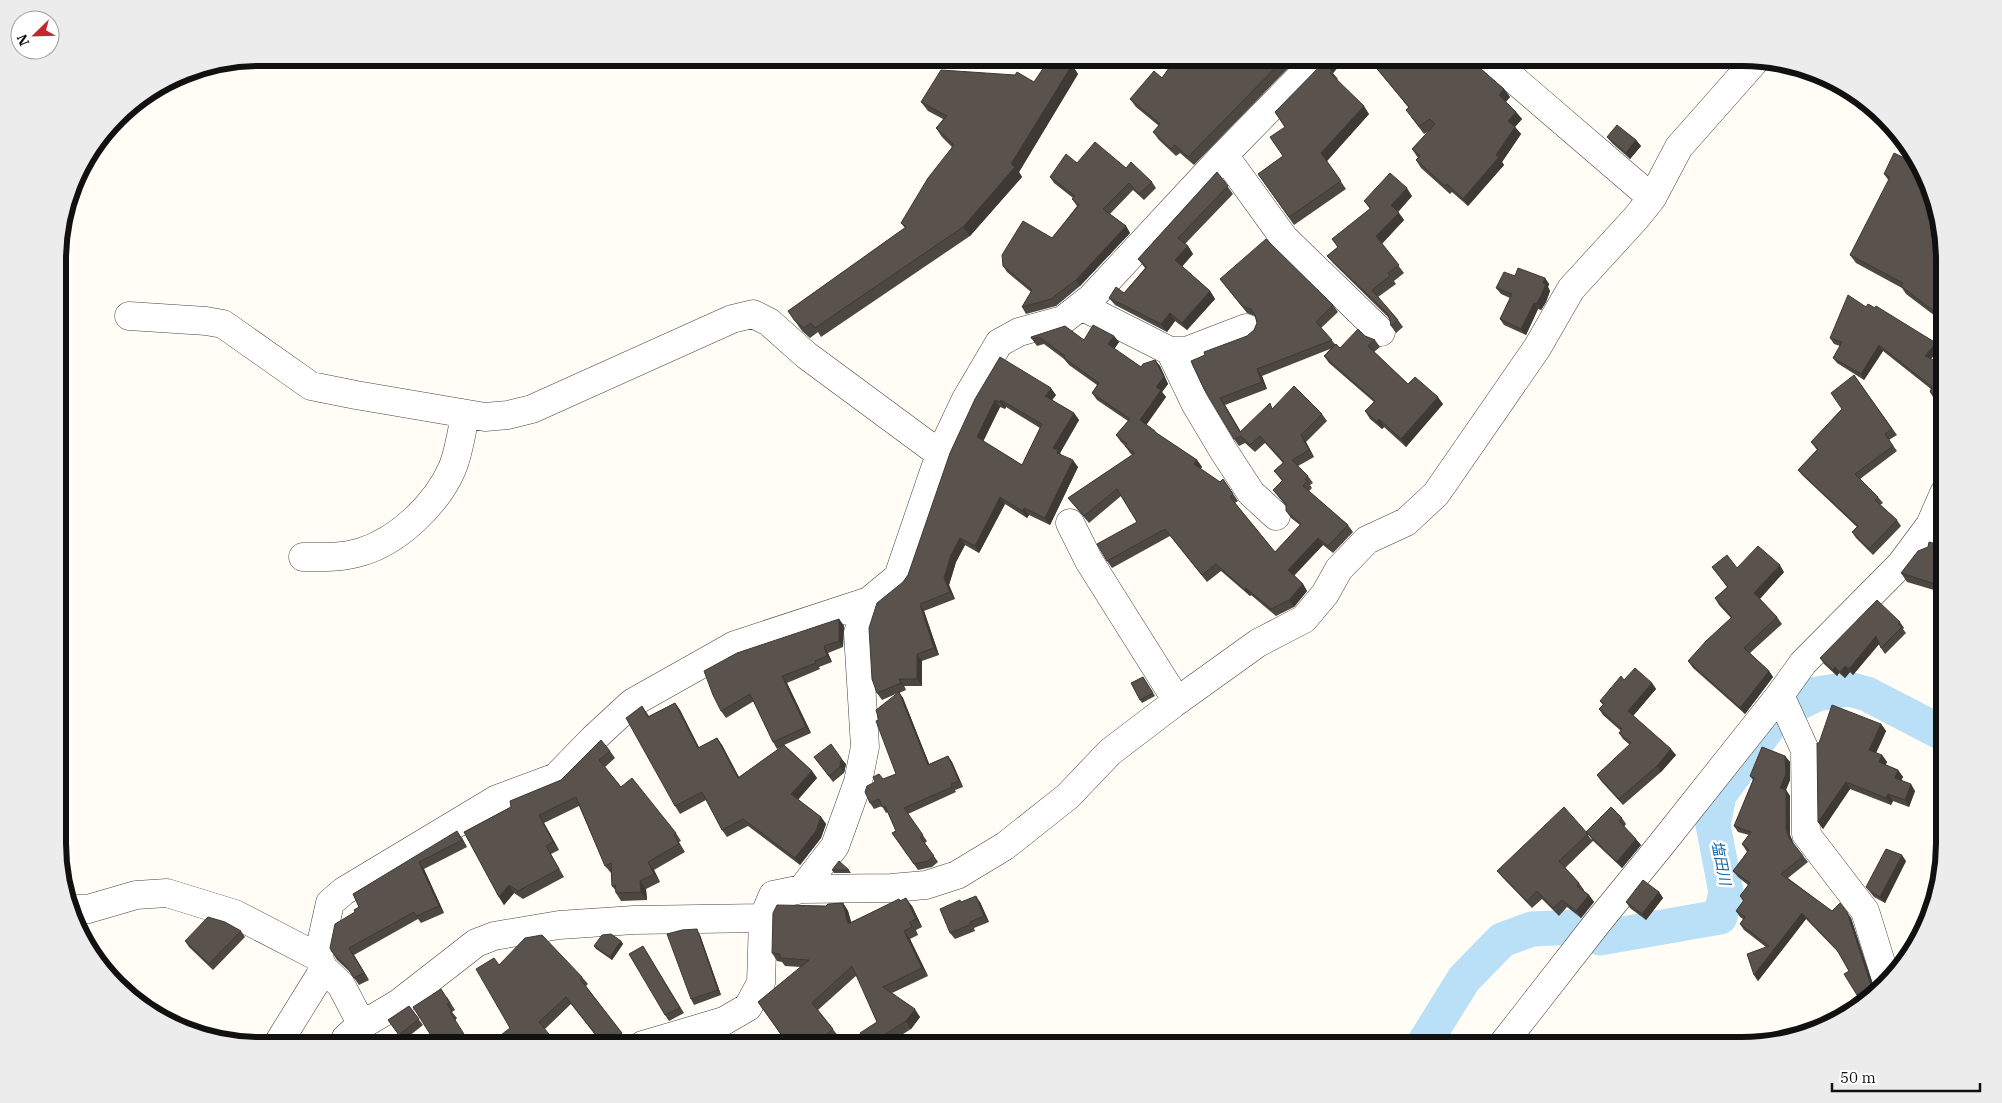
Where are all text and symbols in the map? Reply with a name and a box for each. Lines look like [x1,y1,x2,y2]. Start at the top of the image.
north arrow [10,10,60,60]
text: N [13,31,33,49]
water label: 塩田川 [1708,839,1735,889]
scale bar [1832,1060,1980,1092]
text: 50 m [1840,1068,1876,1087]

